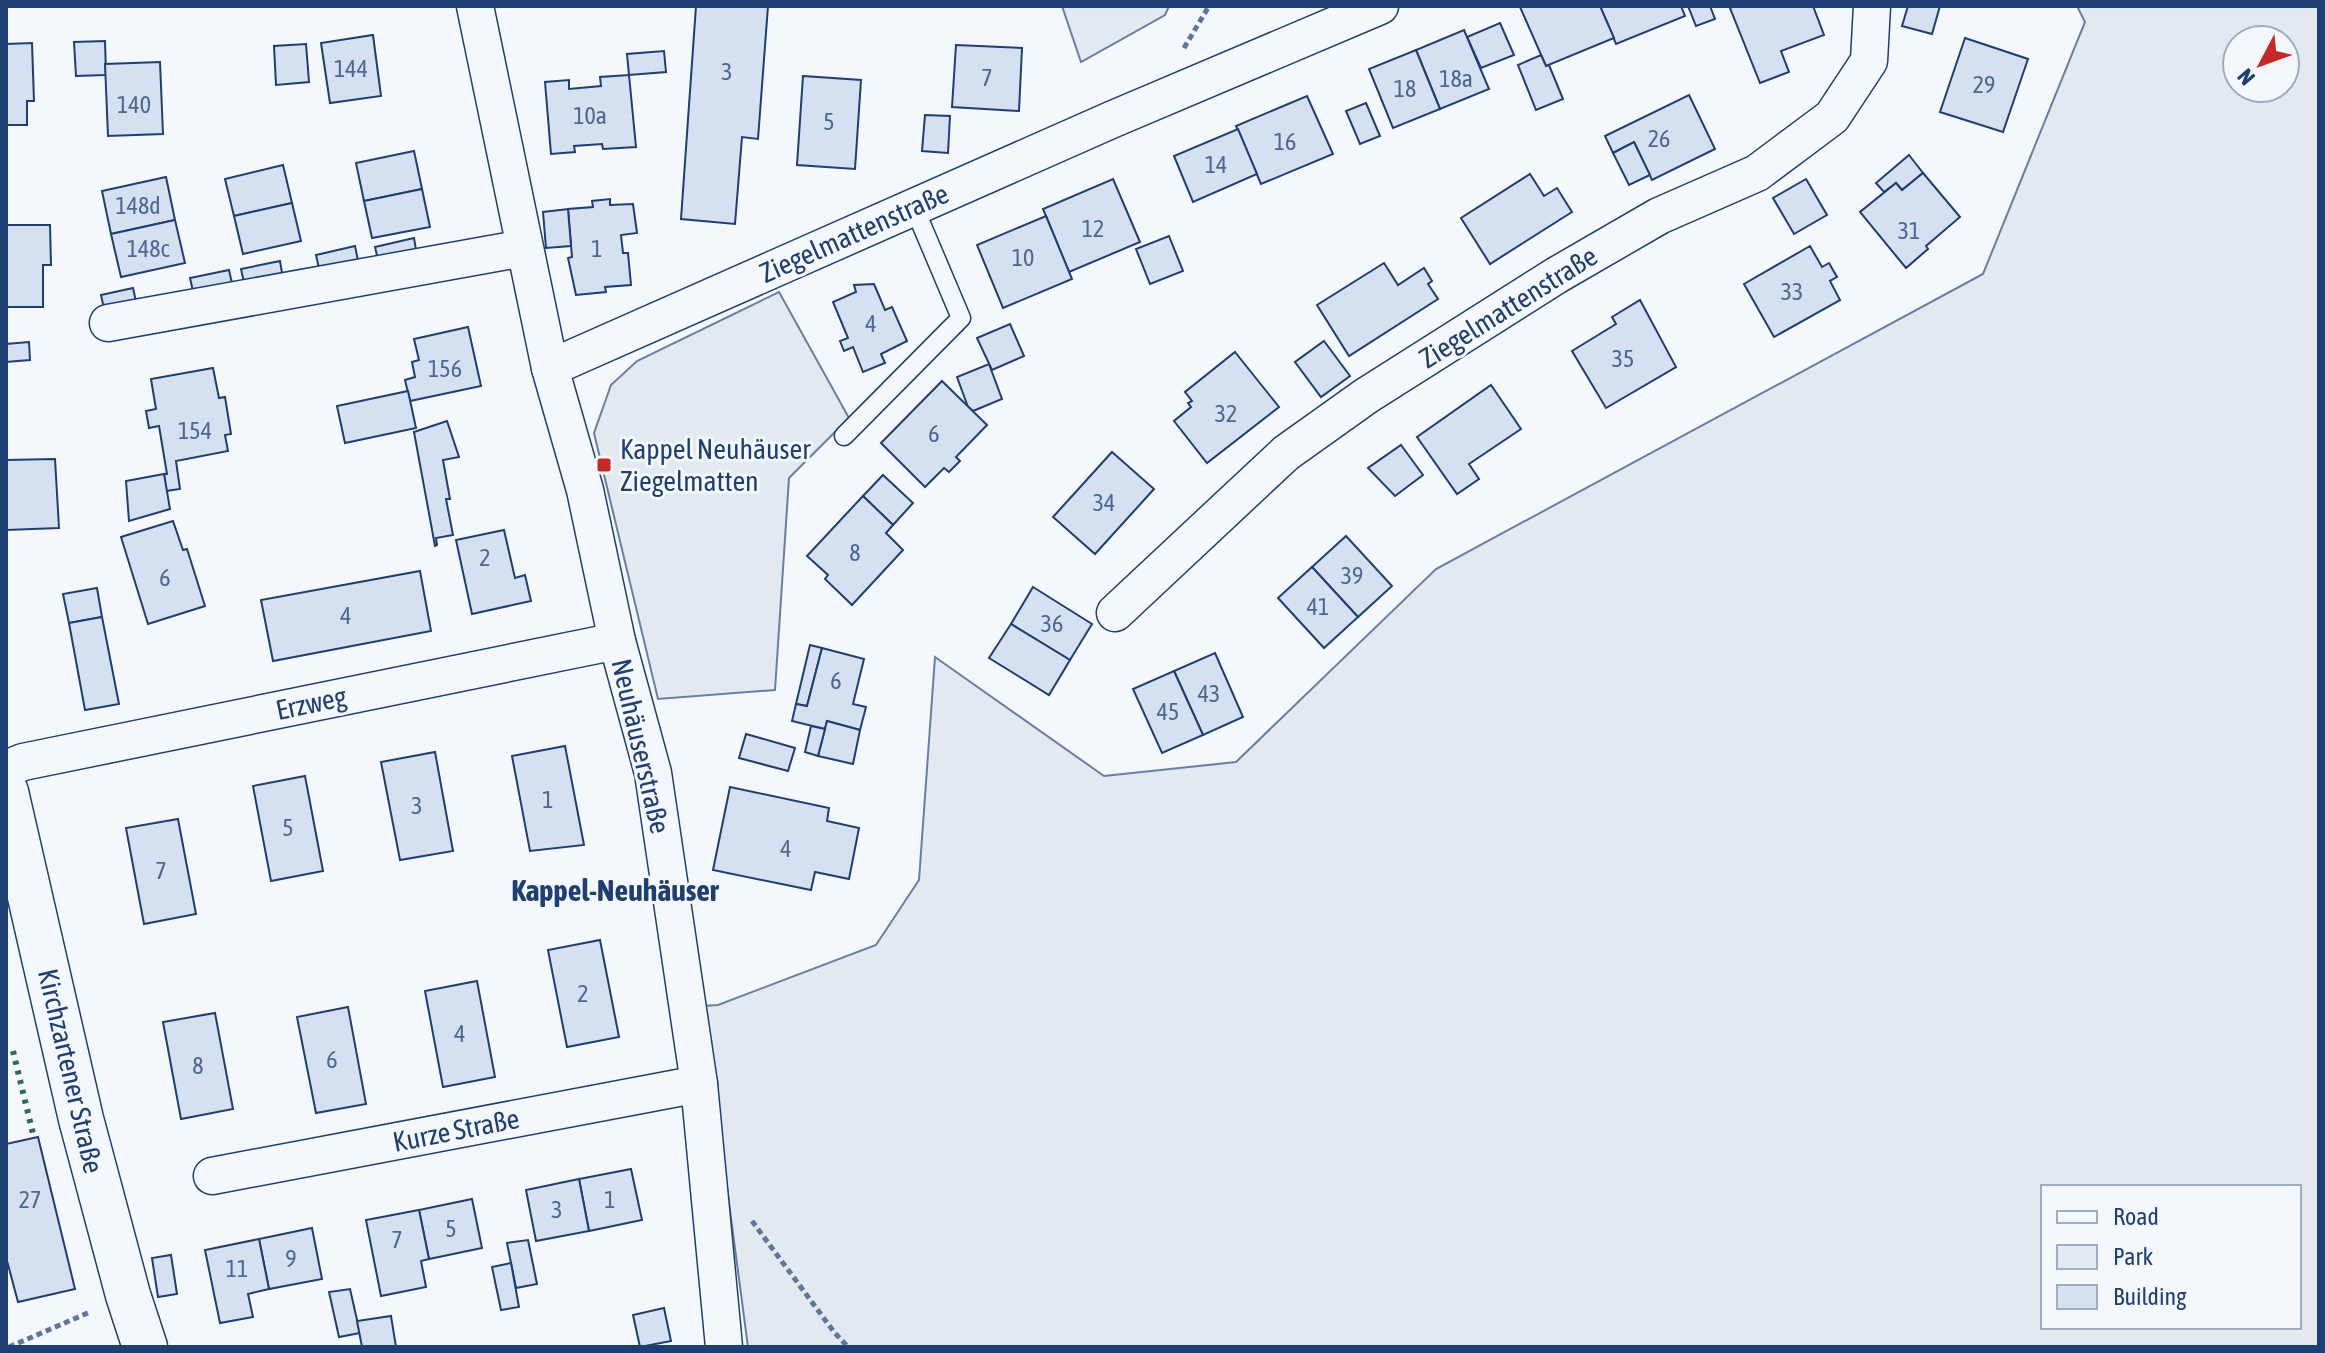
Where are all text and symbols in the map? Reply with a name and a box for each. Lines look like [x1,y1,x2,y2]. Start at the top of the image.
north arrow [2221,24,2301,104]
house number: 144 [334,55,368,82]
house number: 3 [721,58,733,85]
house number: 7 [981,64,993,91]
text: N [2232,64,2260,91]
house number: 18a [1439,65,1473,92]
house number: 29 [1973,71,1995,98]
house number: 18 [1394,75,1416,102]
house number: 140 [117,91,151,118]
house number: 10a [573,102,607,129]
house number: 5 [823,108,835,135]
house number: 26 [1648,125,1670,152]
house number: 16 [1274,128,1296,155]
house number: 14 [1205,151,1227,178]
street label: Ziegelmattenstraße [755,177,953,289]
house number: 148d [115,192,161,219]
house number: 12 [1082,215,1104,242]
house number: 31 [1898,217,1920,244]
house number: 148c [127,235,169,262]
house number: 1 [591,235,603,262]
street label: Ziegelmattenstraße [1413,240,1603,374]
house number: 10 [1012,244,1034,271]
house number: 33 [1781,278,1803,305]
house number: 4 [865,310,877,337]
house number: 35 [1612,345,1634,372]
house number: 156 [428,355,462,382]
house number: 32 [1215,400,1237,427]
house number: 154 [178,417,212,444]
house number: 6 [928,420,940,447]
place label: Kappel Neuhäuser Ziegelmatten [620,433,811,497]
marker: Kappel Neuhäuser Ziegelmatten [595,456,613,474]
house number: 34 [1093,489,1115,516]
house number: 8 [849,539,861,566]
house number: 2 [479,544,491,571]
house number: 39 [1341,562,1363,589]
house number: 6 [159,564,171,591]
house number: 41 [1307,593,1329,620]
house number: 4 [340,602,352,629]
house number: 36 [1041,610,1063,637]
street label: Neuhäuserstraße [605,656,677,836]
house number: 6 [830,667,842,694]
street label: Erzweg [273,680,349,726]
house number: 43 [1198,680,1220,707]
house number: 45 [1157,698,1179,725]
house number: 1 [542,786,554,813]
house number: 3 [411,792,423,819]
house number: 5 [282,814,294,841]
house number: 4 [780,835,792,862]
house number: 7 [155,857,167,884]
district label: Kappel-Neuhäuser [511,873,720,907]
street label: Kirchzartener Straße [32,966,110,1176]
house number: 2 [577,980,589,1007]
house number: 4 [454,1020,466,1047]
house number: 6 [326,1046,338,1073]
house number: 8 [192,1052,204,1079]
street label: Kurze Straße [390,1102,522,1158]
legend [2041,1185,2301,1329]
house number: 27 [19,1186,41,1213]
house number: 1 [604,1186,616,1213]
house number: 3 [551,1196,563,1223]
text: Road [2113,1203,2159,1230]
house number: 5 [445,1215,457,1242]
house number: 7 [391,1226,403,1253]
text: Park [2113,1243,2154,1270]
house number: 9 [285,1245,297,1272]
house number: 11 [226,1255,248,1282]
text: Building [2113,1283,2187,1310]

